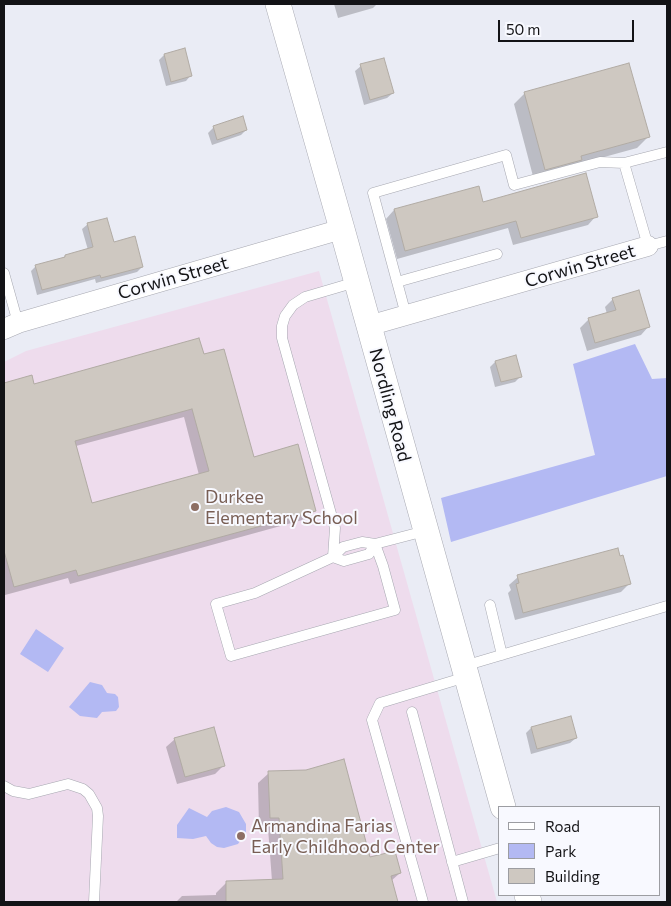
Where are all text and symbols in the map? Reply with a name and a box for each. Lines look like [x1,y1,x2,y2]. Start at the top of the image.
scale bar [501,10,637,42]
text: 50 m [506,20,540,38]
street label: Corwin Street [522,240,638,292]
street label: Corwin Street [115,252,231,304]
street label: Nordling Road [365,346,415,464]
place label: Durkee Elementary School [205,486,358,528]
marker: Durkee Elementary School [189,501,201,513]
legend [498,806,661,896]
place label: Armandina Farias Early Childhood Center [251,815,440,858]
text: Road [545,817,580,835]
marker: Armandina Farias Early Childhood Center [235,830,247,842]
text: Park [545,842,576,860]
text: Building [545,867,600,885]

